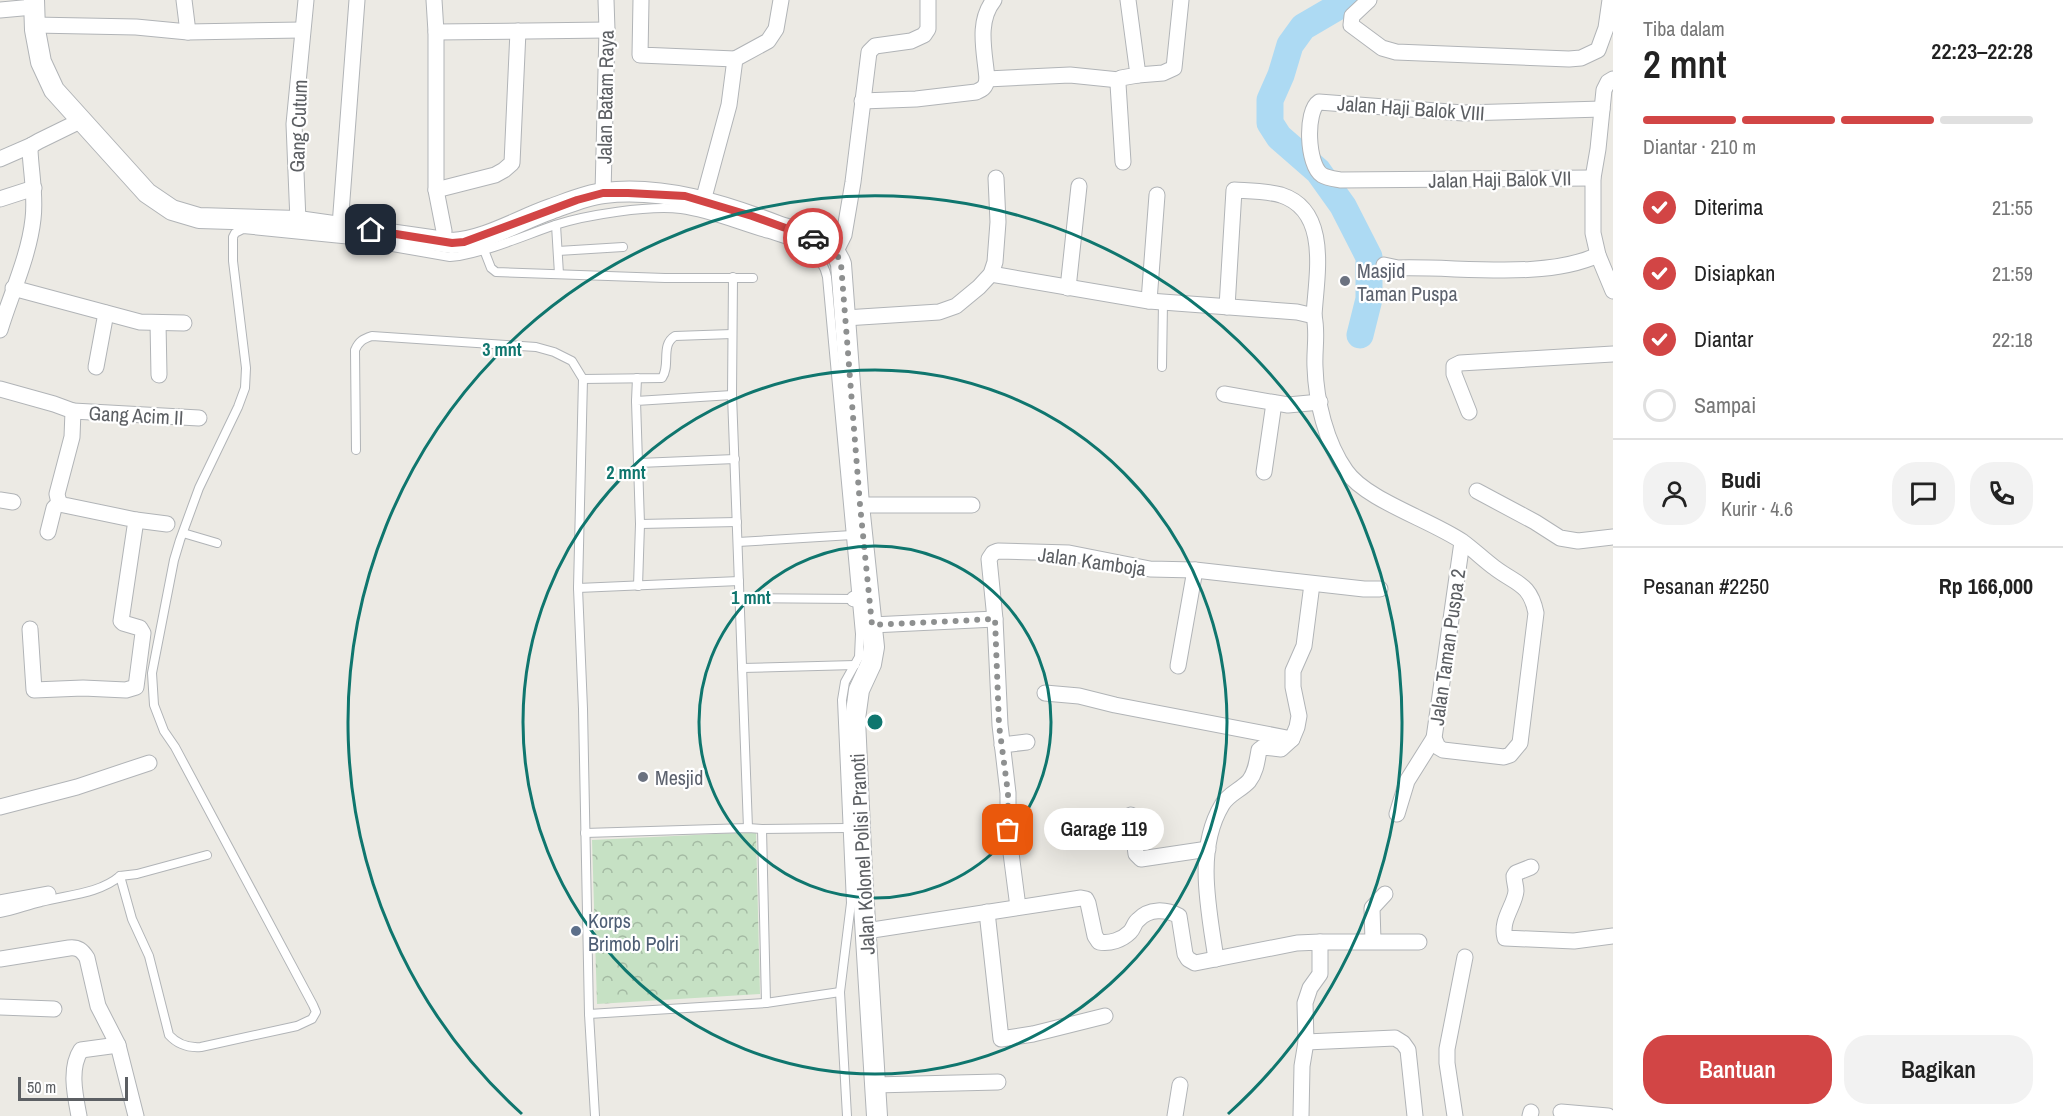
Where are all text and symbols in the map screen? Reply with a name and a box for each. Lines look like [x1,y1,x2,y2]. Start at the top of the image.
text: Tiba dalam [1643,15,1725,42]
street label: Jalan Batam Raya [590,30,620,164]
text: 22:23–22:28 [1931,36,2033,66]
text: 2 mnt [1643,38,1727,90]
street label: Gang Cutum [283,79,313,173]
street label: Jalan Haji Balok VIII [1336,89,1486,127]
text: Diantar · 210 m [1643,133,1756,160]
street label: Jalan Haji Balok VII [1428,164,1572,194]
icon: check [1643,191,1676,224]
text: Diterima [1694,192,1763,222]
text: 21:55 [1992,194,2033,221]
pin [345,204,396,255]
courier [783,208,843,268]
icon: home [354,213,387,246]
icon: car [797,222,830,255]
place label: Masjid Taman Puspa [1357,257,1458,307]
icon: check [1643,257,1676,290]
text: Disiapkan [1694,258,1775,288]
text: 21:59 [1992,260,2033,287]
marker: Masjid Taman Puspa [1338,274,1352,288]
icon: check [1643,323,1676,356]
text: Diantar [1694,324,1753,354]
text: 22:18 [1992,326,2033,353]
text: 3 mnt [482,337,522,362]
text: Sampai [1694,390,1756,420]
street label: Gang Acim II [88,399,184,431]
text: 2 mnt [606,460,646,485]
button: person [1643,462,1706,525]
button: chat [1892,462,1955,525]
button: phone [1970,462,2033,525]
text: Budi [1721,465,1761,495]
text: Kurir · 4.6 [1721,495,1793,522]
street label: Jalan Kamboja [1036,540,1148,582]
street label: Jalan Taman Puspa 2 [1423,567,1471,727]
text: Pesanan #2250 [1643,571,1769,601]
text: Rp 166,000 [1939,571,2033,601]
text: 1 mnt [731,585,771,610]
centre of rings [865,712,885,732]
street label: Jalan Kolonel Polisi Pranoti [843,753,881,955]
place label: Mesjid [655,764,703,791]
marker: Mesjid [636,770,650,784]
pin [982,804,1033,855]
callout: Garage 119 [1044,809,1164,851]
icon: bag [991,813,1024,846]
text: Garage 119 [1061,815,1147,842]
place label: Korps Brimob Polri [588,907,679,957]
marker: Korps Brimob Polri [569,924,583,938]
button: Bantuan [1643,1035,1832,1104]
button: Bagikan [1844,1035,2033,1104]
scale bar [18,1074,128,1102]
text: 50 m [27,1076,56,1098]

